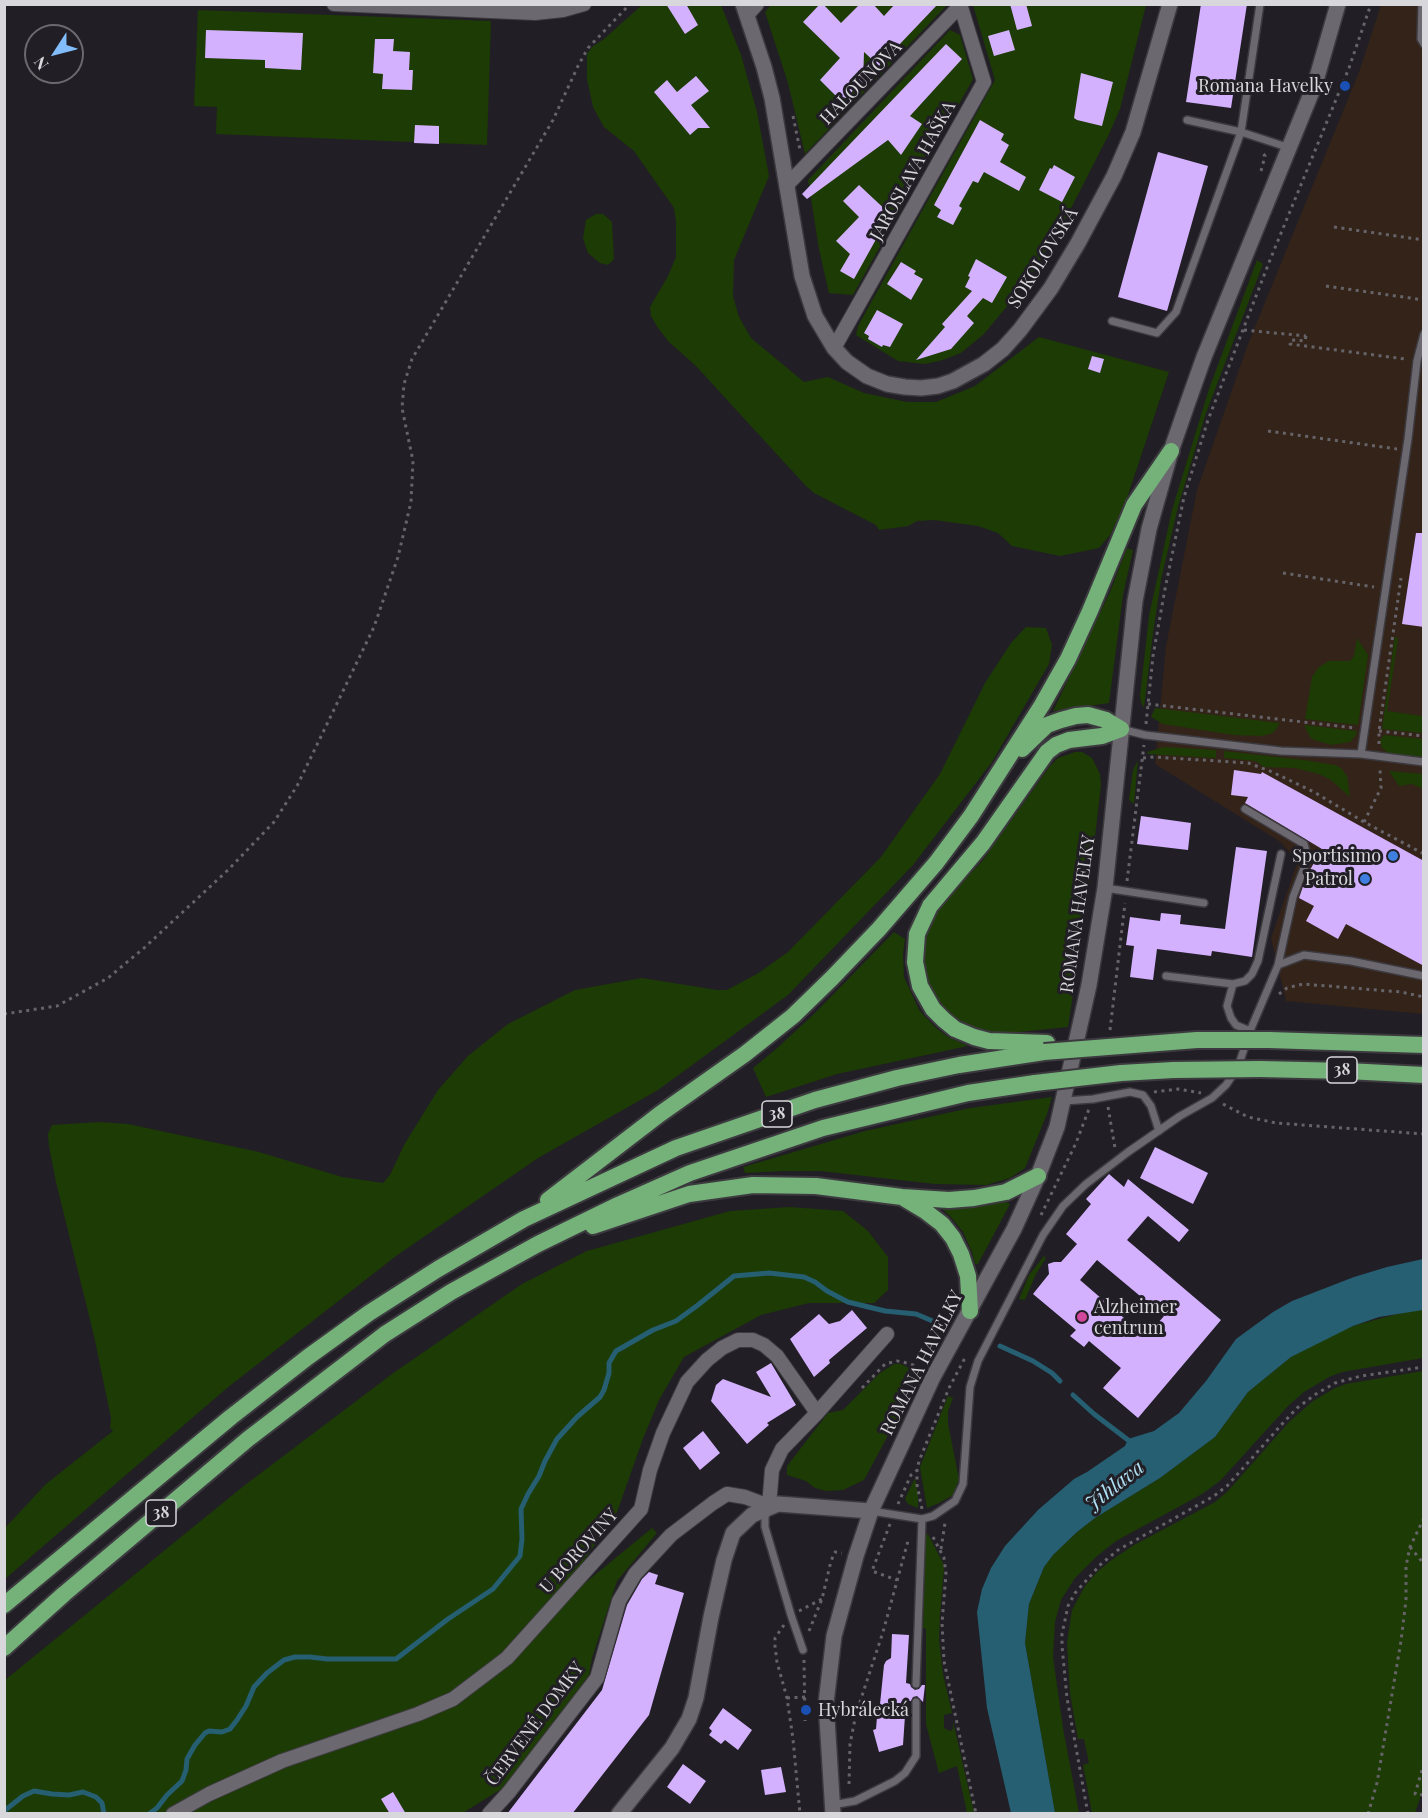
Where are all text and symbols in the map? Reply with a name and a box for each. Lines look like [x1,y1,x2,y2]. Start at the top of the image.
north arrow [24,24,84,84]
street label: HALOUNOVA [816,37,906,129]
text: N [29,53,53,75]
place label: Romana Havelky [1198,75,1333,97]
marker: Romana Havelky [1338,79,1352,93]
street label: JAROSLAVA HAŠKA [866,97,960,245]
street label: SOKOLOVSKÁ [1003,204,1083,312]
street label: ROMANA HAVELKY [1056,834,1100,994]
place label: Sportisimo [1292,845,1381,867]
marker: Sportisimo [1386,849,1400,863]
place label: Patrol [1305,868,1353,890]
marker: Patrol [1358,872,1372,886]
road number: 38 [1327,1057,1357,1083]
road number: 38 [762,1101,792,1127]
street label: ROMANA HAVELKY [876,1287,968,1439]
place label: Alzheimer centrum [1094,1296,1177,1338]
marker: Alzheimer centrum [1075,1310,1089,1324]
water label: Jihlava [1081,1456,1149,1516]
road number: 38 [146,1500,176,1526]
street label: U BOROVINY [535,1504,623,1598]
street label: ČERVENÉ DOMKY [481,1658,589,1790]
place label: Hybrálecká [818,1699,909,1721]
marker: Hybrálecká [799,1703,813,1717]

